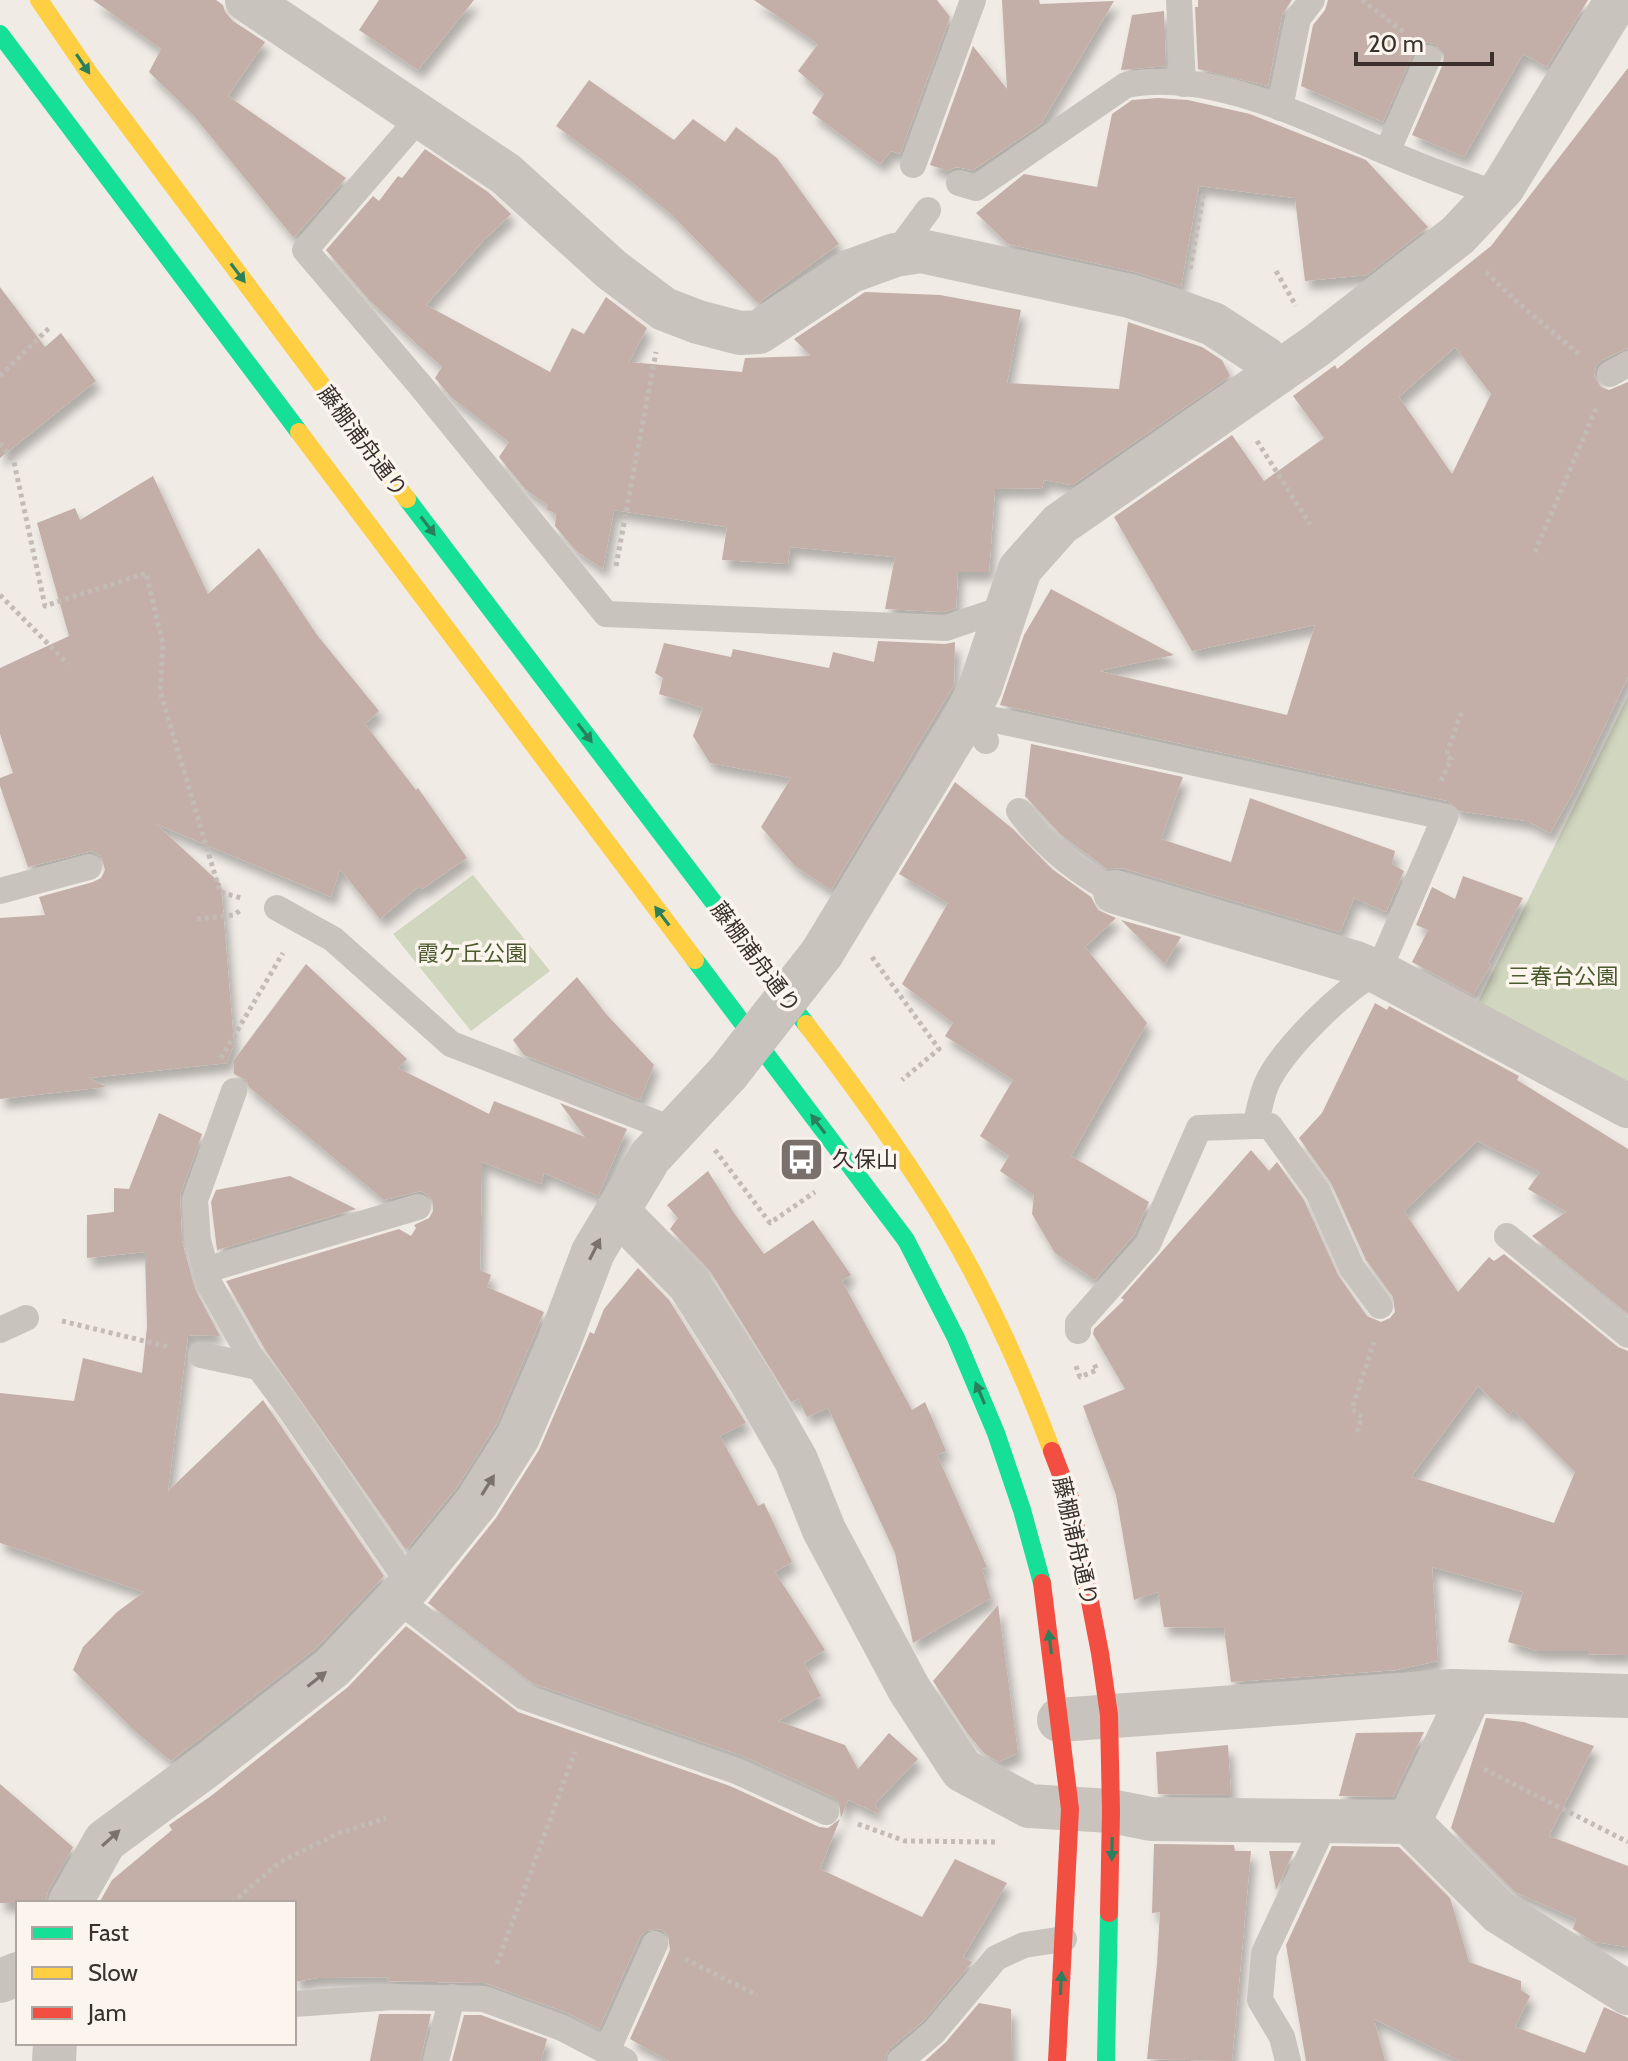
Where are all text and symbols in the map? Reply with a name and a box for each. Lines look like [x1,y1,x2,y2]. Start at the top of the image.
scale bar [1356,16,1492,66]
text: 20 m [1368,29,1424,58]
one-way arrow [75,54,90,75]
one-way arrow [229,263,245,284]
street label: 藤棚浦舟通り [312,380,413,502]
one-way arrow [419,516,435,536]
one-way arrow [576,723,592,743]
street label: 藤棚浦舟通り [705,896,806,1018]
one-way arrow [654,906,670,926]
park label: 霞ケ丘公園 [417,940,527,967]
park label: 三春台公園 [1508,963,1618,990]
one-way arrow [810,1113,826,1134]
bus stop icon: 久保山 [777,1135,825,1183]
place label: 久保山 [832,1146,898,1173]
one-way arrow [589,1237,602,1260]
one-way arrow [973,1381,986,1405]
one-way arrow [481,1474,495,1496]
street label: 藤棚浦舟通り [1048,1474,1104,1608]
one-way arrow [1043,1630,1056,1655]
one-way arrow [307,1672,327,1688]
one-way arrow [101,1829,120,1847]
one-way arrow [1105,1837,1118,1862]
legend [16,1901,296,2045]
text: Fast [88,1918,129,1947]
text: Slow [88,1958,138,1987]
one-way arrow [1055,1970,1068,1995]
text: Jam [87,1998,126,2027]

